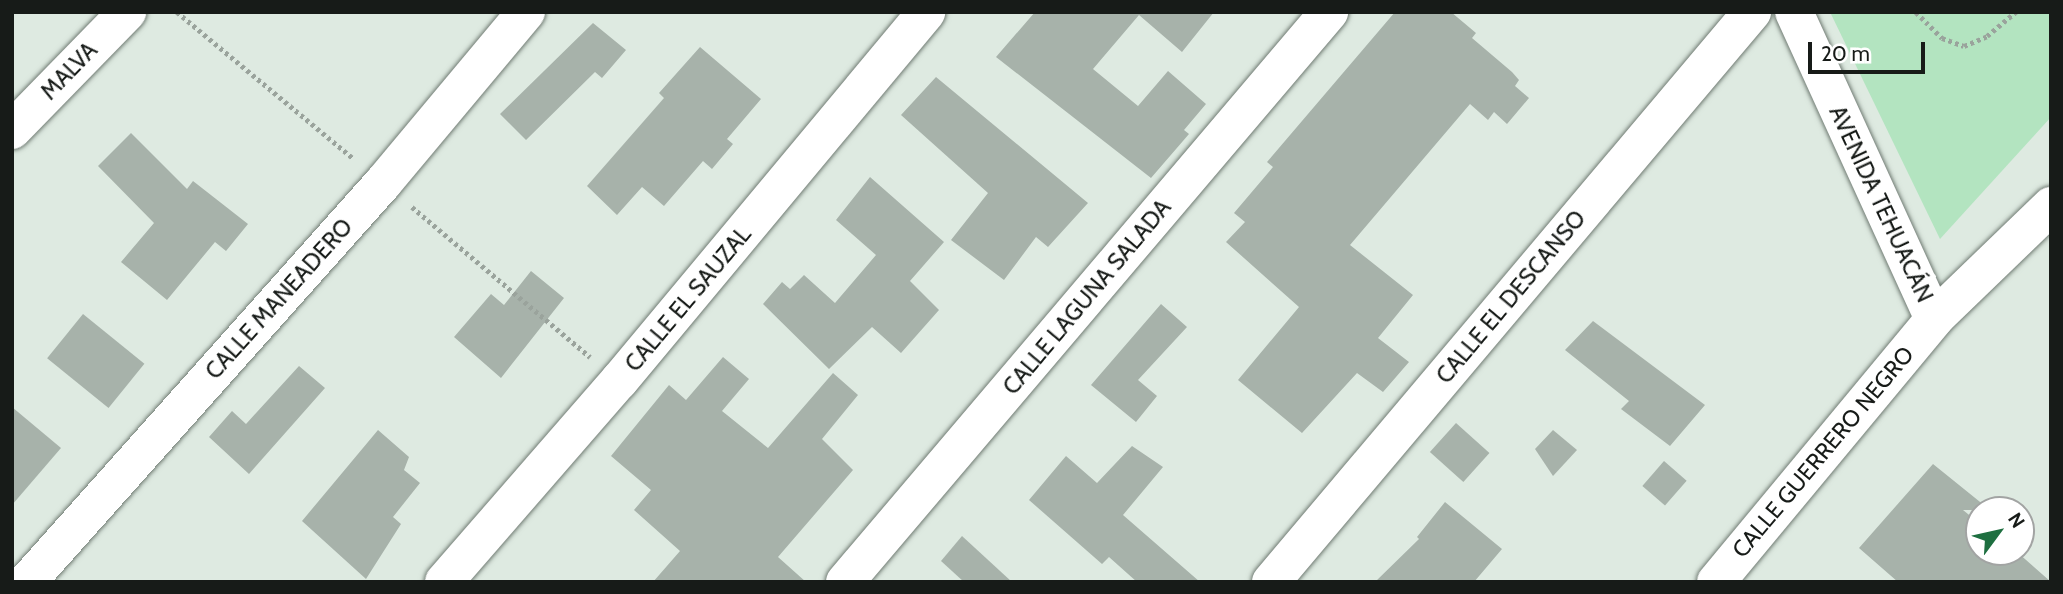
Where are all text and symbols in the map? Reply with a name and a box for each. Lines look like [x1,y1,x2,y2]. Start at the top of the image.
scale bar [1811,28,1928,72]
street label: MALVA [35,37,103,105]
text: 20 m [1821,41,1870,66]
street label: AVENIDA TEHUACÁN [1823,101,1939,307]
street label: CALLE LAGUNA SALADA [997,194,1177,400]
street label: CALLE EL DESCANSO [1431,205,1591,389]
street label: CALLE MANEADERO [200,213,358,385]
street label: CALLE EL SAUZAL [619,221,757,377]
street label: CALLE GUERRERO NEGRO [1727,341,1919,563]
north arrow [1965,496,2035,566]
text: N [2003,508,2030,532]

